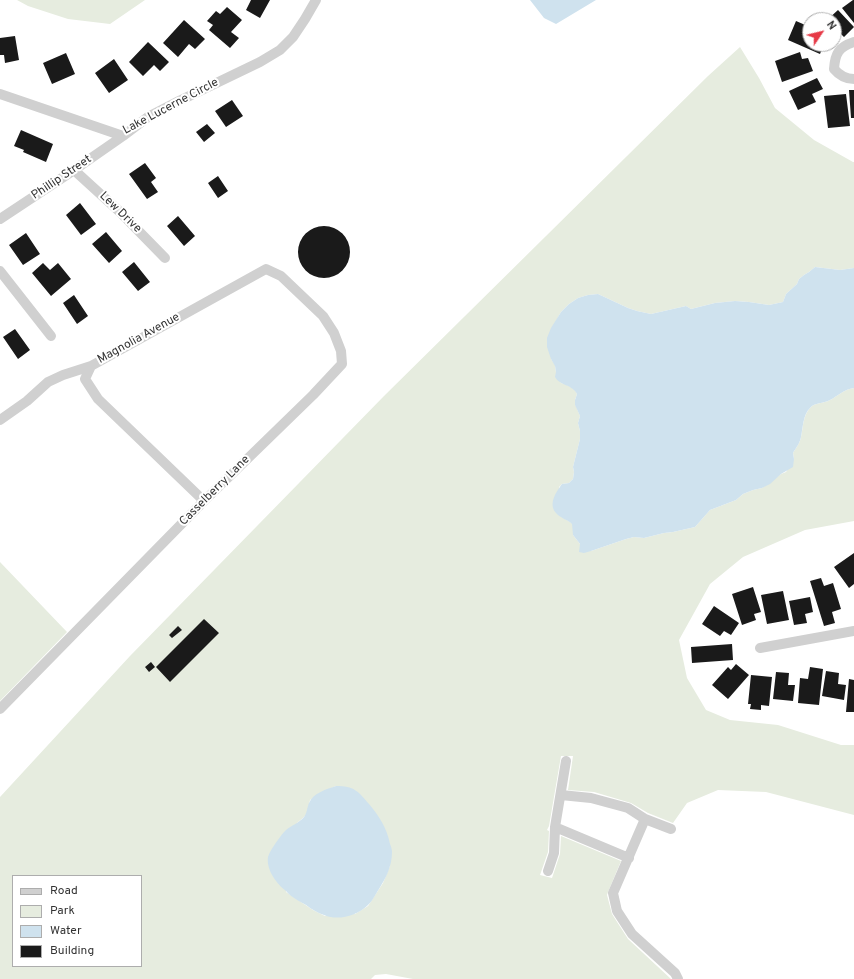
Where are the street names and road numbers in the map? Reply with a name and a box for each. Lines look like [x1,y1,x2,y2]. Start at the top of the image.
street label: Lake Lucerne Circle [121,76,221,138]
street label: Phillip Street [29,153,95,203]
street label: Lew Drive [96,189,144,237]
street label: Magnolia Avenue [95,310,183,368]
street label: Casselberry Lane [177,453,253,529]

